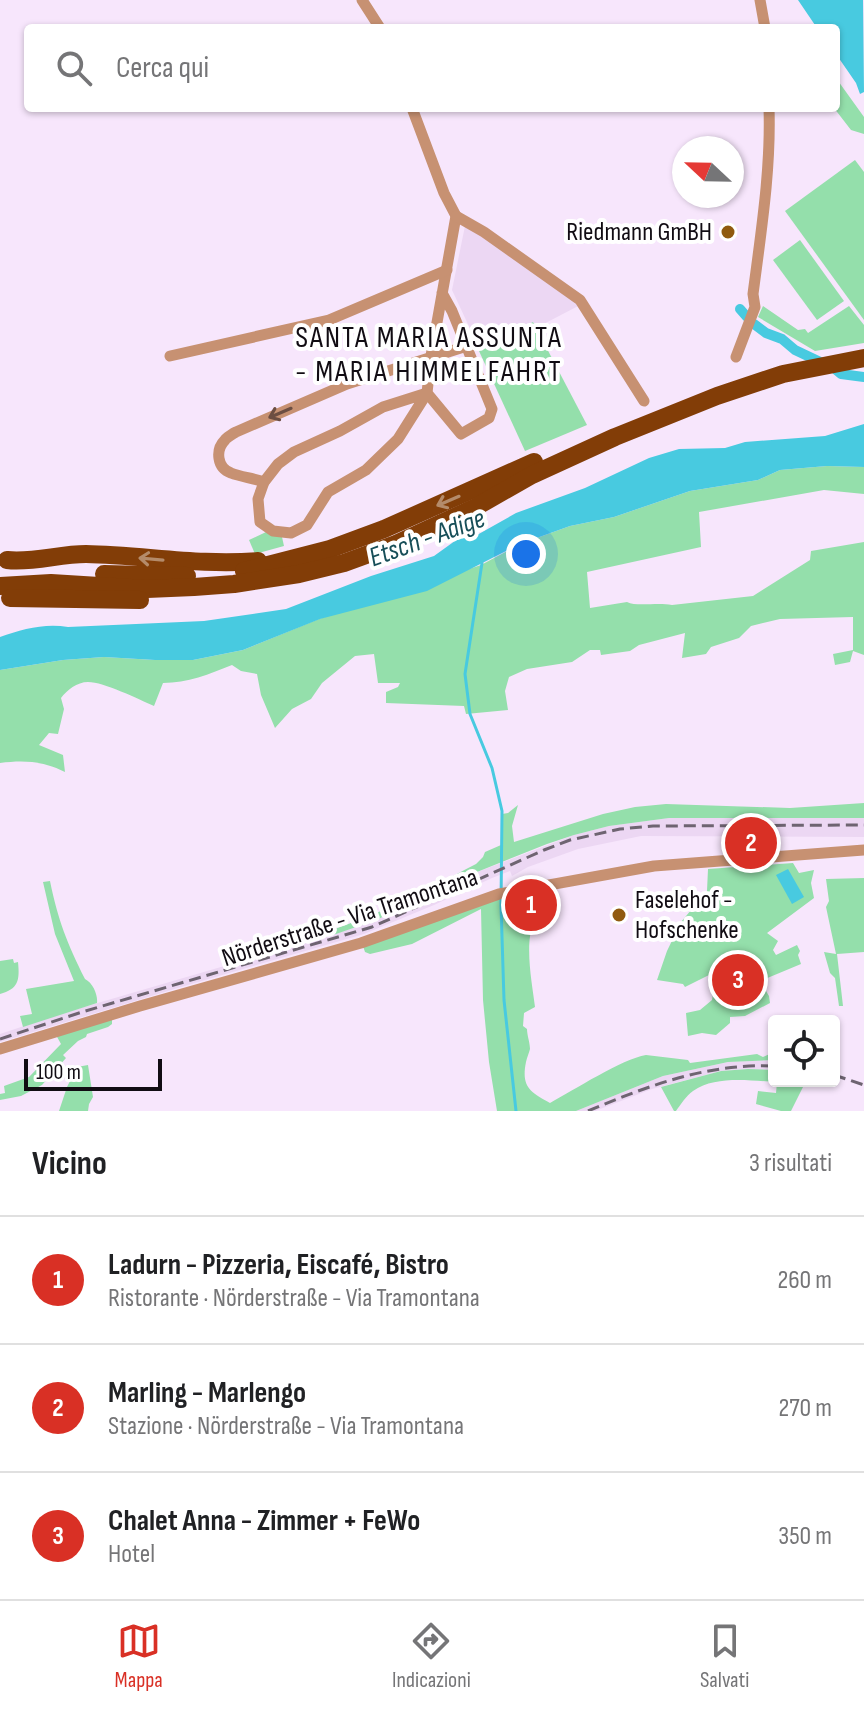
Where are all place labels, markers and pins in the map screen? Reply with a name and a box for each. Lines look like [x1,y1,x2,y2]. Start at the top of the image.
place label: Riedmann GmBH [566,217,712,248]
marker: Riedmann GmBH [719,223,737,241]
pin: 2 [725,813,777,873]
pin: 1 [505,875,557,935]
place label: Faselehof - Hofschenke [635,885,739,946]
marker: Faselehof - Hofschenke [610,906,628,924]
pin: 3 [712,950,764,1010]

